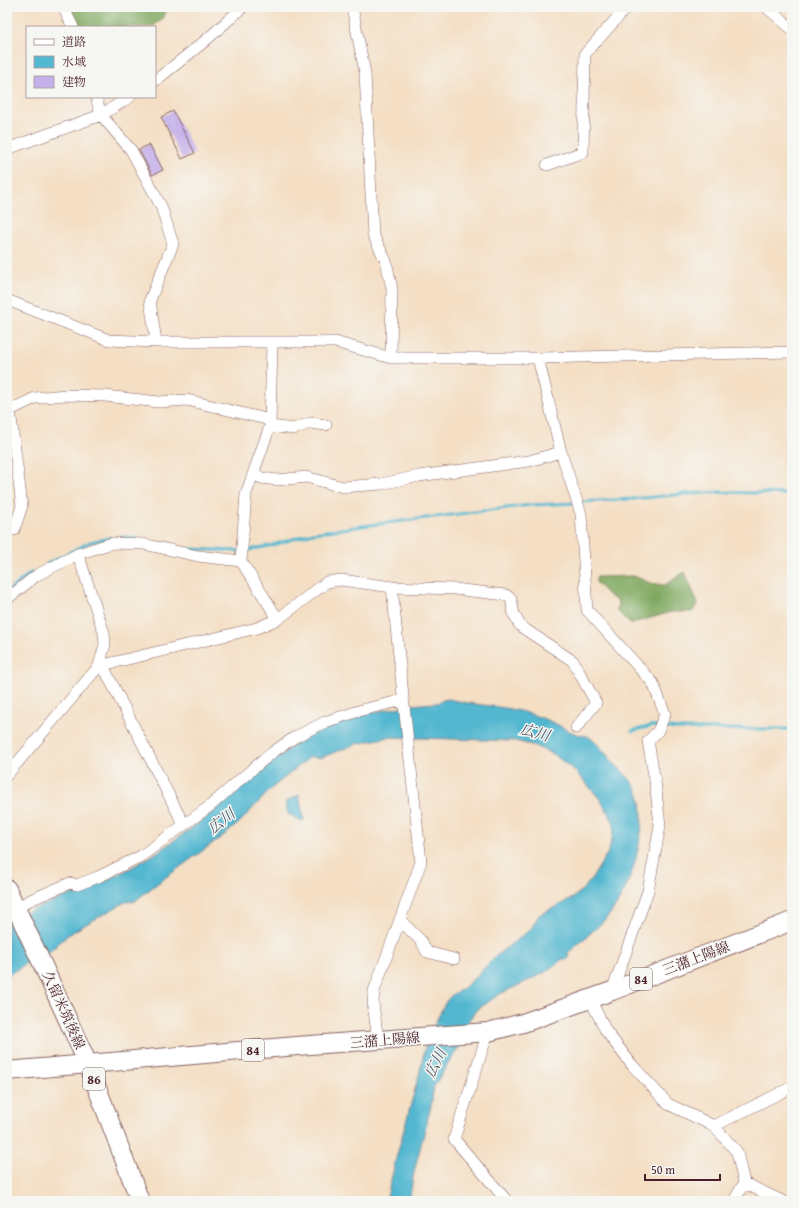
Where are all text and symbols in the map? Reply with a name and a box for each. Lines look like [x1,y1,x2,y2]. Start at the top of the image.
legend [26,26,156,98]
text: 道路 [62,33,86,50]
text: 水域 [62,53,86,70]
text: 建物 [62,73,86,90]
water label: 広川 [518,718,554,747]
water label: 広川 [203,802,241,839]
street label: 三潴上陽線 [660,936,732,980]
street label: 久留米筑後線 [38,968,90,1052]
road number: 84 [630,968,652,990]
street label: 三潴上陽線 [349,1027,421,1053]
road number: 84 [242,1039,264,1061]
water label: 広川 [419,1043,452,1081]
road number: 86 [83,1068,105,1090]
scale bar [645,1156,720,1182]
text: 50 m [651,1161,675,1178]

